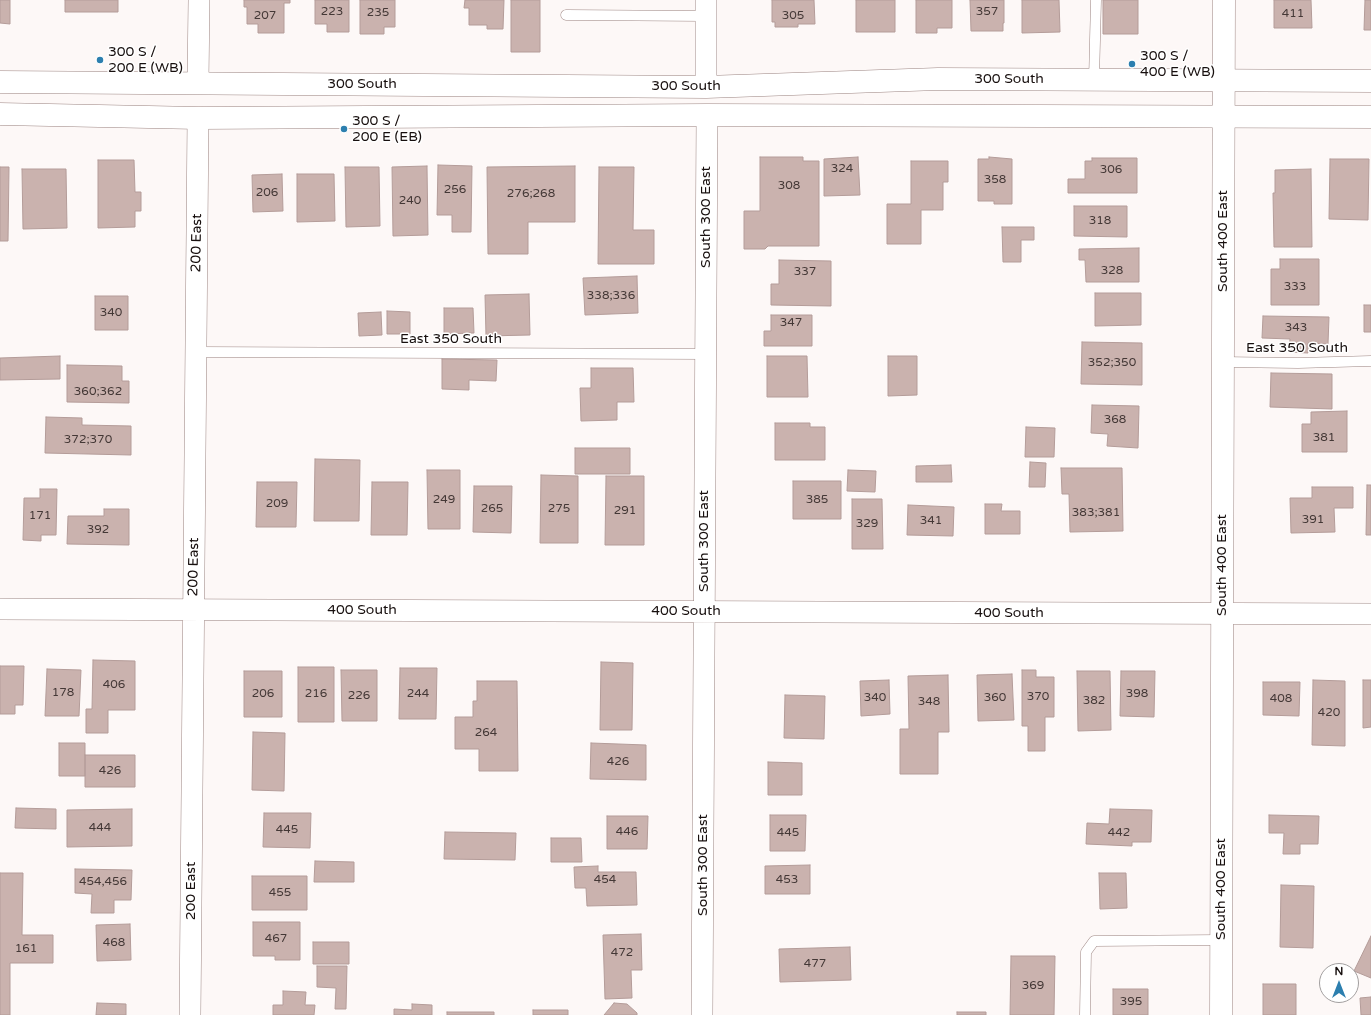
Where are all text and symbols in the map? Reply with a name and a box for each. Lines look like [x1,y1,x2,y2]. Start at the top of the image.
house number: 223 [321,5,343,19]
house number: 357 [976,5,998,19]
house number: 235 [367,6,389,20]
house number: 411 [1282,7,1304,21]
house number: 207 [254,9,276,23]
house number: 305 [782,9,804,23]
place label: 300 S / 200 E (WB) [108,44,183,76]
place label: 300 S / 400 E (WB) [1140,48,1215,80]
marker: 300 S / 200 E (WB) [95,55,105,65]
marker: 300 S / 400 E (WB) [1127,59,1137,69]
street label: 300 South [974,71,1044,87]
street label: 300 South [327,76,397,92]
street label: 300 South [651,78,721,94]
place label: 300 S / 200 E (EB) [352,113,422,146]
marker: 300 S / 200 E (EB) [339,124,349,134]
house number: 324 [831,162,853,176]
house number: 306 [1100,163,1122,177]
street label: South 300 East [698,166,714,268]
house number: 358 [984,173,1006,187]
house number: 308 [778,179,800,193]
house number: 256 [444,183,466,197]
house number: 206 [256,186,278,200]
house number: 276;268 [507,187,555,201]
street label: South 400 East [1215,190,1231,292]
house number: 240 [399,194,421,208]
street label: 200 East [188,213,206,273]
house number: 318 [1089,214,1111,228]
house number: 328 [1101,264,1123,278]
house number: 337 [794,265,816,279]
house number: 333 [1284,280,1306,294]
house number: 338;336 [587,289,635,303]
house number: 340 [100,306,122,320]
house number: 347 [780,316,802,330]
house number: 343 [1285,321,1307,335]
street label: East 350 South [400,331,502,347]
street label: East 350 South [1246,340,1348,356]
house number: 352;350 [1088,356,1136,370]
house number: 360;362 [74,385,122,399]
house number: 368 [1104,413,1126,427]
house number: 381 [1313,431,1335,445]
house number: 372;370 [64,433,112,447]
street label: South 300 East [696,490,712,592]
house number: 249 [433,493,455,507]
house number: 385 [806,493,828,507]
house number: 209 [266,497,288,511]
house number: 265 [481,502,503,516]
house number: 275 [548,502,570,516]
house number: 291 [614,504,636,518]
house number: 383;381 [1072,506,1120,520]
house number: 171 [29,509,51,523]
house number: 391 [1302,513,1324,527]
house number: 341 [920,514,942,528]
street label: South 400 East [1214,514,1230,616]
house number: 329 [856,517,878,531]
house number: 392 [87,523,109,537]
street label: 200 East [185,537,203,597]
street label: 400 South [327,602,397,618]
street label: 400 South [651,603,721,619]
street label: 400 South [974,605,1044,621]
house number: 406 [103,678,125,692]
house number: 178 [52,686,74,700]
house number: 206 [252,687,274,701]
house number: 216 [305,687,327,701]
house number: 244 [407,687,429,701]
house number: 398 [1126,687,1148,701]
house number: 226 [348,689,370,703]
house number: 370 [1027,690,1049,704]
house number: 340 [864,691,886,705]
house number: 360 [984,691,1006,705]
house number: 408 [1270,692,1292,706]
house number: 382 [1083,694,1105,708]
house number: 348 [918,695,940,709]
house number: 420 [1318,706,1340,720]
house number: 264 [475,726,497,740]
house number: 426 [607,755,629,769]
house number: 426 [99,764,121,778]
street label: South 300 East [695,814,711,916]
house number: 444 [89,821,111,835]
house number: 445 [276,823,298,837]
house number: 446 [616,825,638,839]
house number: 445 [777,826,799,840]
house number: 442 [1108,826,1130,840]
street label: South 400 East [1213,838,1229,940]
street label: 200 East [183,862,199,920]
house number: 454 [594,873,616,887]
house number: 453 [776,873,798,887]
house number: 454,456 [79,875,127,889]
house number: 455 [269,886,291,900]
house number: 467 [265,932,287,946]
house number: 468 [103,936,125,950]
house number: 161 [15,942,37,956]
house number: 472 [611,946,633,960]
house number: 477 [804,957,826,971]
north arrow [1319,963,1359,1003]
text: N [1335,965,1343,978]
house number: 369 [1022,979,1044,993]
house number: 395 [1120,995,1142,1009]

